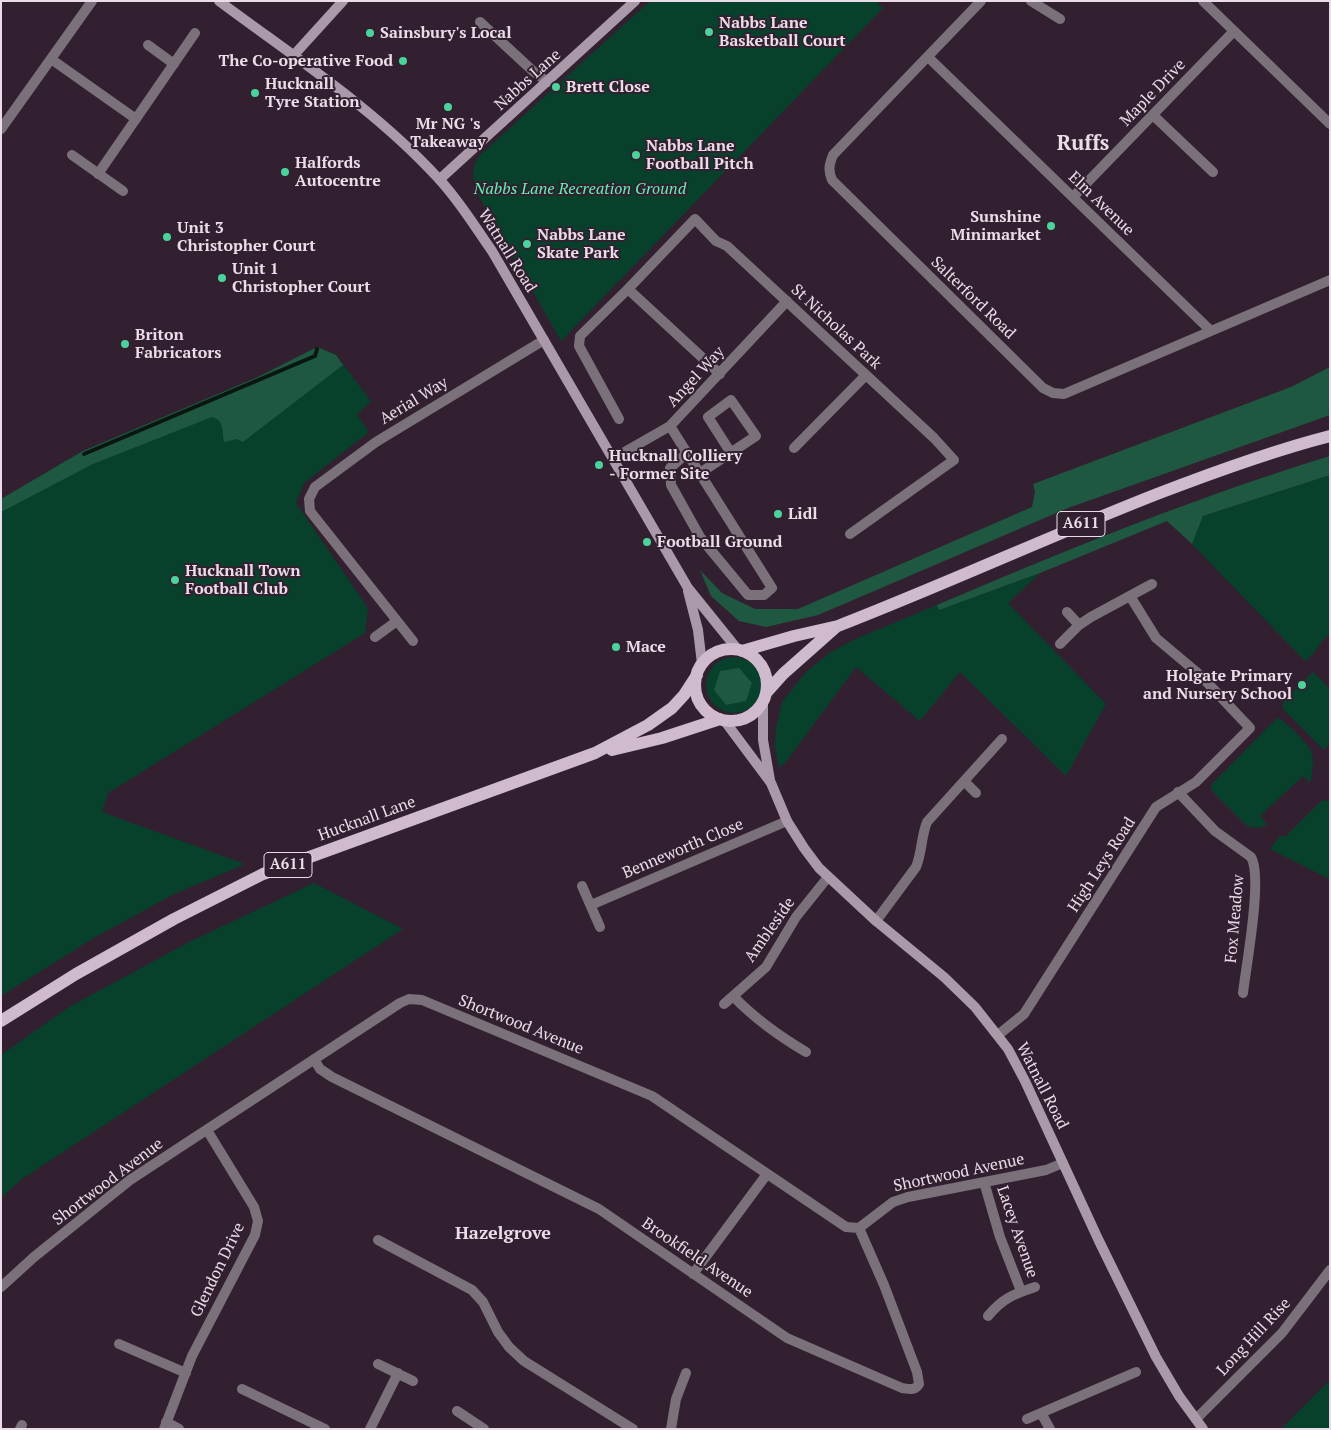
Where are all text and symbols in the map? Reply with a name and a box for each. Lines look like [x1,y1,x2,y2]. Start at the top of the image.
place label: Nabbs Lane Basketball Court [719,13,846,51]
place label: Sainsbury's Local [380,23,511,43]
marker: Nabbs Lane Basketball Court [703,26,715,38]
marker: Sainsbury's Local [364,27,376,39]
street label: Nabbs Lane [491,45,565,115]
place label: The Co-operative Food [219,51,393,71]
marker: The Co-operative Food [397,55,409,67]
street label: Maple Drive [1116,55,1190,131]
place label: Hucknall Tyre Station [265,74,360,112]
place label: Brett Close [566,77,650,97]
marker: Brett Close [550,81,562,93]
marker: Hucknall Tyre Station [249,87,261,99]
marker: Mr NG 's Takeaway [442,101,454,113]
place label: Mr NG 's Takeaway [410,114,486,152]
district label: Ruffs [1057,131,1109,157]
place label: Nabbs Lane Football Pitch [646,136,754,174]
marker: Nabbs Lane Football Pitch [630,149,642,161]
place label: Halfords Autocentre [295,153,381,191]
marker: Halfords Autocentre [279,166,291,178]
street label: Elm Avenue [1064,168,1138,240]
park label: Nabbs Lane Recreation Ground [474,179,686,199]
street label: Watnall Road [474,206,540,296]
place label: Sunshine Minimarket [951,207,1041,245]
place label: Unit 3 Christopher Court [177,218,316,256]
marker: Sunshine Minimarket [1045,220,1057,232]
place label: Nabbs Lane Skate Park [537,225,626,263]
marker: Unit 3 Christopher Court [161,231,173,243]
marker: Nabbs Lane Skate Park [521,238,533,250]
street label: Salterford Road [927,253,1019,343]
place label: Unit 1 Christopher Court [232,259,371,297]
marker: Unit 1 Christopher Court [216,272,228,284]
street label: St Nicholas Park [787,280,885,374]
place label: Briton Fabricators [135,325,221,363]
marker: Briton Fabricators [119,338,131,350]
street label: Angel Way [663,343,729,411]
street label: Aerial Way [376,373,452,429]
place label: Hucknall Colliery - Former Site [609,446,742,484]
marker: Hucknall Colliery - Former Site [593,459,605,471]
place label: Lidl [788,504,818,524]
marker: Lidl [772,508,784,520]
road number: A611 [1057,512,1105,536]
place label: Football Ground [657,532,782,552]
marker: Football Ground [641,536,653,548]
place label: Hucknall Town Football Club [185,561,300,599]
marker: Hucknall Town Football Club [169,574,181,586]
place label: Mace [626,637,666,657]
marker: Mace [610,641,622,653]
place label: Holgate Primary and Nursery School [1143,666,1292,704]
marker: Holgate Primary and Nursery School [1296,679,1308,691]
street label: Hucknall Lane [316,793,418,845]
street label: High Leys Road [1064,814,1140,916]
street label: Benneworth Close [620,815,746,883]
road number: A611 [264,852,312,878]
street label: Fox Meadow [1222,874,1248,964]
street label: Ambleside [741,894,799,966]
street label: Shortwood Avenue [456,991,586,1059]
street label: Watnall Road [1012,1039,1072,1133]
street label: Shortwood Avenue [49,1134,167,1230]
street label: Shortwood Avenue [892,1150,1026,1196]
street label: Lacey Avenue [992,1183,1042,1281]
street label: Brookfield Avenue [638,1214,756,1302]
street label: Glendon Drive [187,1220,249,1320]
district label: Hazelgrove [455,1223,551,1245]
street label: Long Hill Rise [1213,1294,1295,1380]

